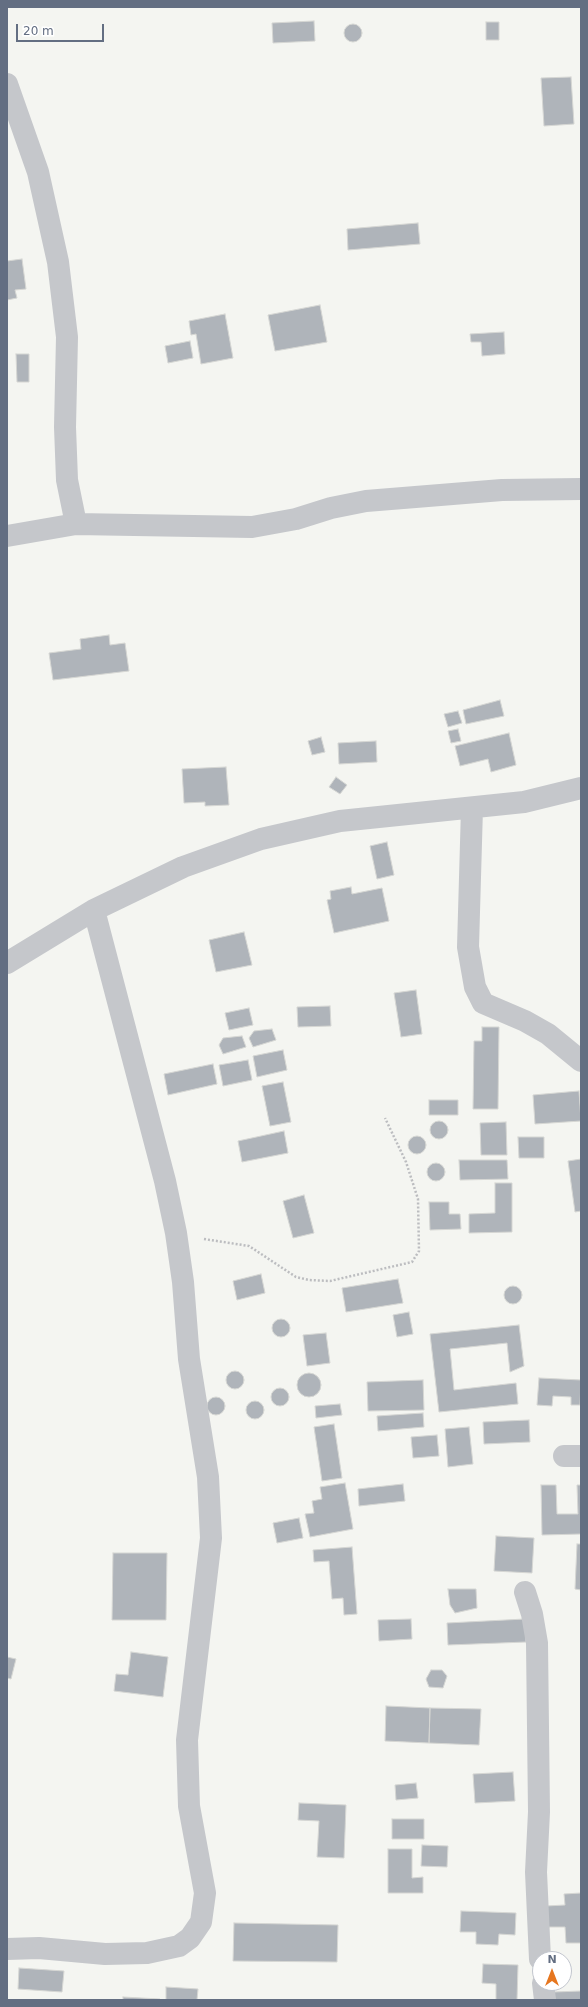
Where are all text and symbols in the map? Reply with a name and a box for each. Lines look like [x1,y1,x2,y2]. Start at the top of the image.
scale bar [18,16,106,42]
text: 20 m [23,24,54,38]
north arrow [532,1951,572,1991]
text: N [547,1953,557,1966]

